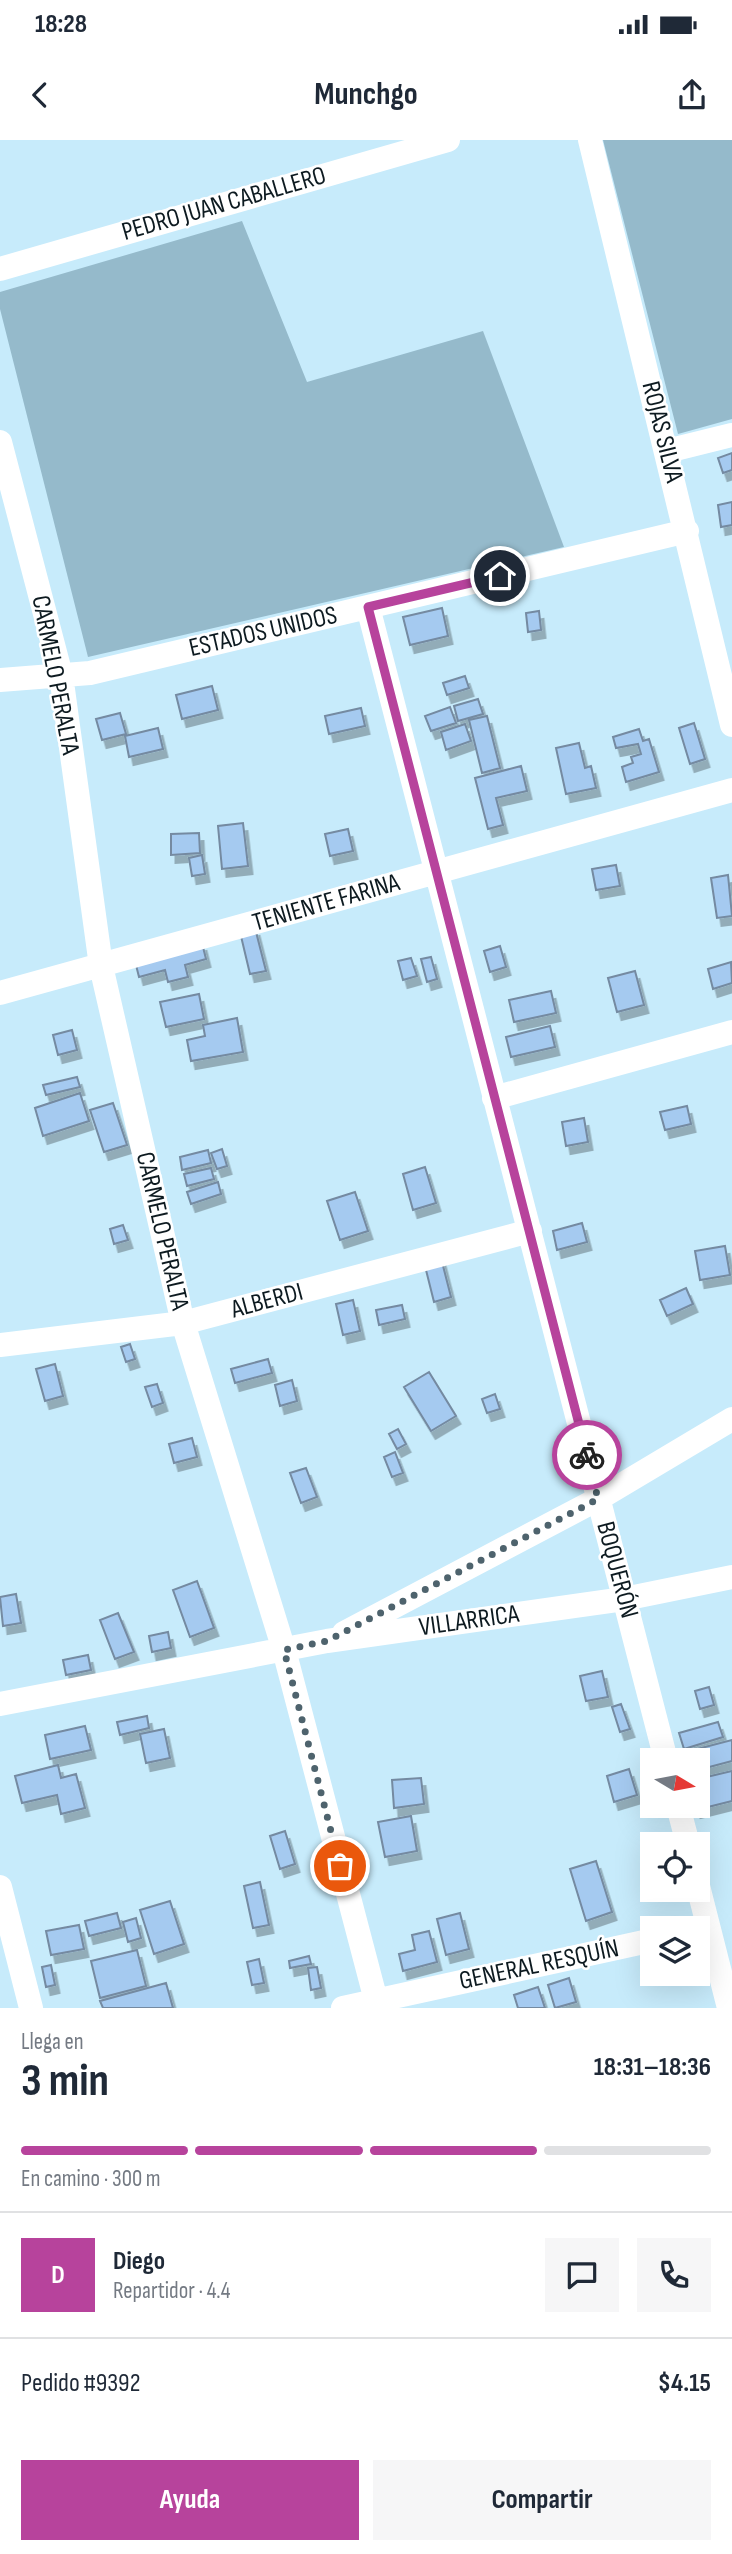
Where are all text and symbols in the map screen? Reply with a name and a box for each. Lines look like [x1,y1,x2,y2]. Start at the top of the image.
text: 18:28 [35,9,87,40]
text: Munchgo [314,75,418,114]
icon: back [21,76,59,114]
icon: share [673,76,711,114]
street label: PEDRO JUAN CABALLERO [118,160,330,248]
street label: ROJAS SILVA [635,378,690,487]
pin [470,546,530,606]
icon: home [481,557,519,595]
street label: CARMELO PERALTA [24,593,86,758]
street label: ESTADOS UNIDOS [186,600,340,664]
street label: TENIENTE FARINA [249,867,404,939]
street label: CARMELO PERALTA [129,1149,195,1314]
street label: ALBERDI [227,1277,306,1326]
courier [552,1420,622,1490]
icon: bike [568,1436,606,1474]
street label: BOQUERÓN [589,1518,645,1622]
street label: VILLARRICA [417,1599,522,1643]
north arrow [640,1748,710,1818]
map controls [640,1748,710,1986]
button: locate [640,1832,710,1902]
pin [310,1836,370,1896]
icon: bag [321,1847,359,1885]
button: layers [640,1916,710,1986]
street label: GENERAL RESQUÍN [456,1933,622,1997]
text: Llega en [21,2028,84,2056]
text: 18:31–18:36 [594,2052,711,2083]
text: 3 min [21,2054,109,2109]
text: En camino · 300 m [21,2165,161,2193]
button: chat [545,2238,619,2312]
button: phone [637,2238,711,2312]
text: Diego [113,2246,165,2277]
text: D [51,2260,65,2291]
text: Repartidor · 4.4 [113,2277,230,2305]
text: Pedido #9392 [21,2368,140,2399]
text: $4.15 [658,2368,711,2399]
button: Ayuda [21,2460,359,2540]
button: Compartir [373,2460,711,2540]

